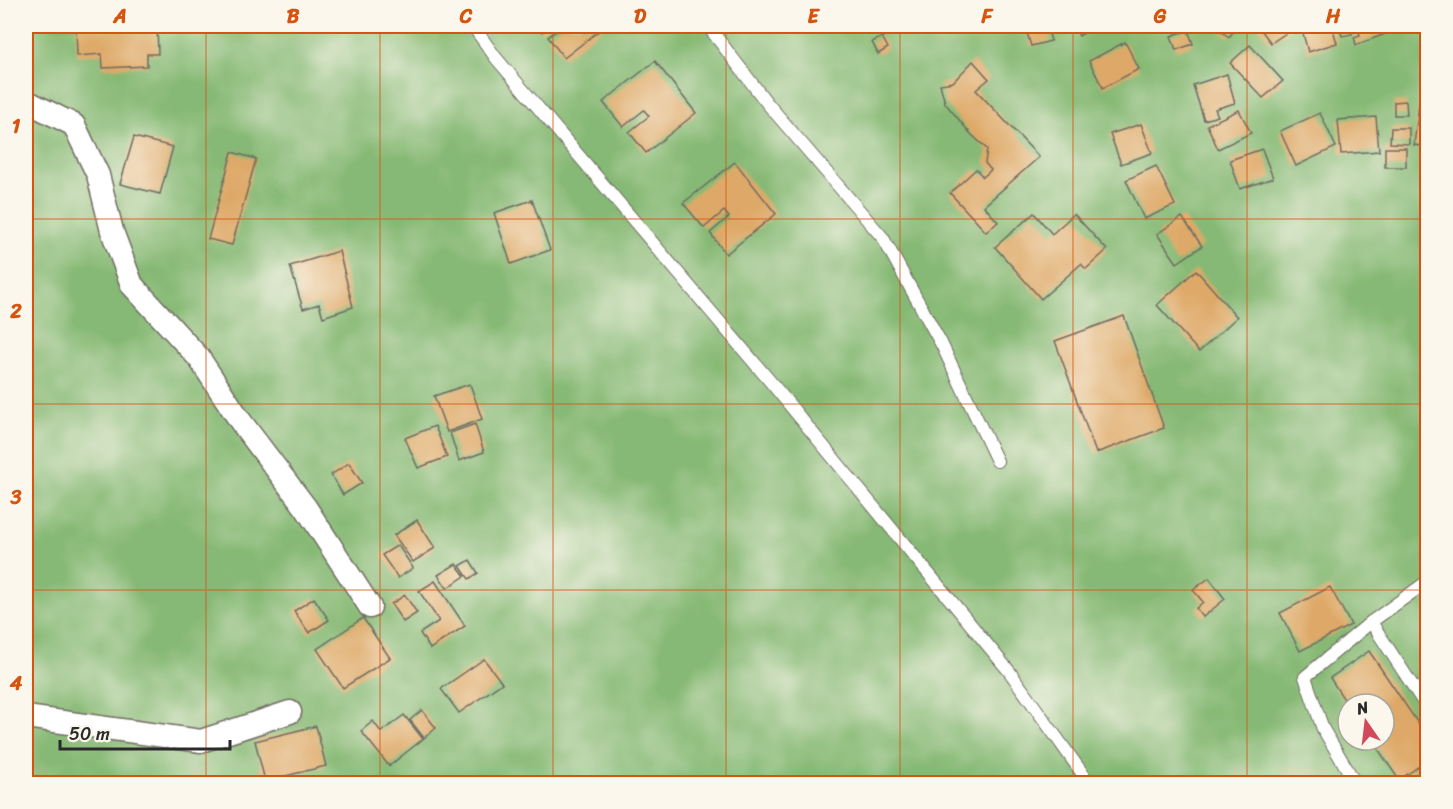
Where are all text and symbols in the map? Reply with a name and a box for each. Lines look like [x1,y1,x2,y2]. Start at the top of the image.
text: A [112,0,127,34]
text: B [287,0,300,34]
text: C [459,0,473,34]
text: D [634,0,647,34]
text: E [807,0,820,34]
text: F [981,0,994,34]
text: G [1153,0,1167,34]
text: H [1325,0,1341,34]
text: 1 [12,109,21,144]
text: 2 [9,294,22,329]
text: 3 [10,480,22,515]
text: 4 [9,666,23,701]
north arrow [1336,692,1396,752]
text: N [1353,692,1372,724]
scale bar [60,713,230,751]
text: 50 m [69,718,110,750]

